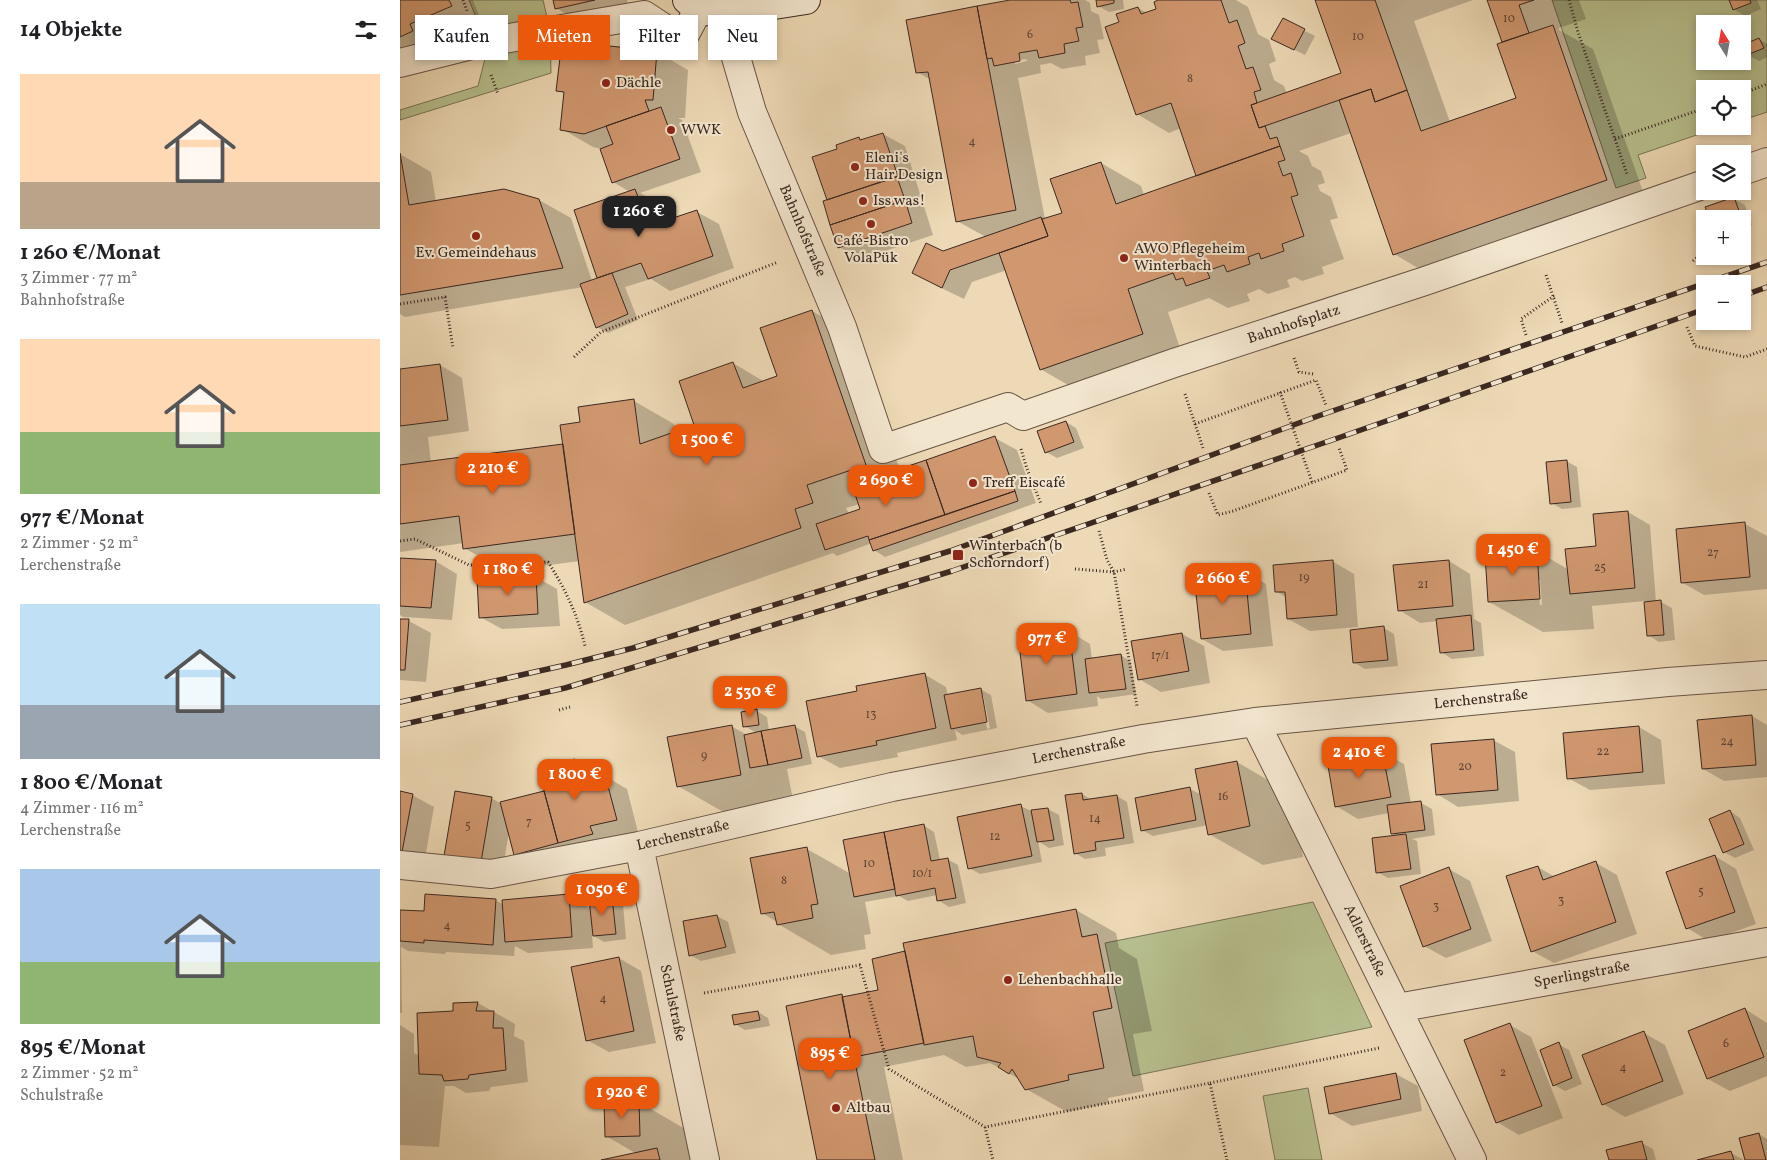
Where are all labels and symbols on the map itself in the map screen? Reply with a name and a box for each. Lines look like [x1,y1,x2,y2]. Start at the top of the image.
house number: 10 [1503,11,1515,27]
north arrow [1696,15,1751,70]
house number: 6 [1027,27,1033,43]
house number: 10 [1352,29,1364,45]
house number: 8 [1187,71,1193,87]
place label: Dächle [616,73,661,94]
marker: Dächle [600,77,612,89]
place label: WWK [681,120,721,141]
marker: WWK [665,124,677,136]
house number: 4 [968,134,976,150]
place label: Eleni's Hair Design [865,148,943,186]
marker: Eleni's Hair Design [849,161,861,173]
street label: Bahnhofstraße [773,182,831,280]
place label: Iss was! [873,191,925,212]
marker: Iss was! [857,195,869,207]
pin: 1 260 € [593,196,685,238]
marker: Café-Bistro VolaPük [865,218,877,230]
marker: Ev. Gemeindehaus [470,230,482,242]
place label: Café-Bistro VolaPük [833,231,909,269]
place label: AWO Pflegeheim Winterbach [1134,239,1245,277]
place label: Ev. Gemeindehaus [416,243,536,264]
marker: AWO Pflegeheim Winterbach [1118,252,1130,264]
street label: Bahnhofsplatz [1245,300,1343,350]
pin: 1 500 € [661,424,753,466]
pin: 2 210 € [447,452,539,495]
pin: 2 690 € [840,464,932,507]
place label: Treff Eiscafé [983,473,1065,494]
marker: Treff Eiscafé [967,477,979,489]
pin: 1 450 € [1467,534,1559,576]
place label: Winterbach (b Schorndorf) [969,536,1062,574]
house number: 27 [1707,545,1719,561]
marker: Winterbach (b Schorndorf) [951,548,965,562]
pin: 1 180 € [462,554,554,596]
house number: 25 [1594,560,1606,576]
pin: 2 660 € [1177,562,1269,605]
house number: 19 [1299,570,1309,586]
house number: 21 [1417,577,1429,593]
pin: 977 € [1012,622,1082,665]
house number: 17/1 [1151,648,1169,664]
pin: 2 530 € [704,676,796,718]
street label: Lerchenstraße [1433,685,1529,715]
house number: 13 [866,707,876,723]
street label: Lerchenstraße [1031,732,1127,770]
house number: 24 [1720,734,1734,750]
pin: 2 410 € [1313,736,1405,779]
house number: 22 [1597,744,1609,760]
house number: 9 [701,748,707,764]
pin: 1 800 € [529,758,621,801]
house number: 20 [1458,759,1472,775]
house number: 16 [1218,789,1228,805]
house number: 14 [1089,811,1101,827]
house number: 7 [526,814,532,830]
street label: Lerchenstraße [635,815,731,857]
house number: 5 [465,818,471,834]
house number: 12 [989,829,1001,845]
house number: 10 [863,856,875,872]
house number: 10/1 [912,866,932,882]
house number: 8 [781,873,787,889]
pin: 1 050 € [556,874,648,916]
house number: 5 [1698,884,1704,900]
house number: 3 [1558,893,1564,909]
house number: 3 [1433,899,1439,915]
street label: Adlerstraße [1337,901,1391,981]
house number: 4 [443,918,451,934]
street label: Sperlingstraße [1532,956,1632,994]
street label: Schulstraße [654,963,690,1043]
place label: Lehenbachhalle [1018,970,1122,991]
marker: Lehenbachhalle [1002,974,1014,986]
house number: 4 [599,991,607,1007]
house number: 6 [1723,1036,1729,1052]
pin: 895 € [795,1038,865,1080]
house number: 4 [1619,1060,1627,1076]
house number: 2 [1500,1065,1506,1081]
pin: 1 920 € [576,1076,668,1119]
place label: Altbau [846,1098,890,1119]
marker: Altbau [830,1102,842,1114]

